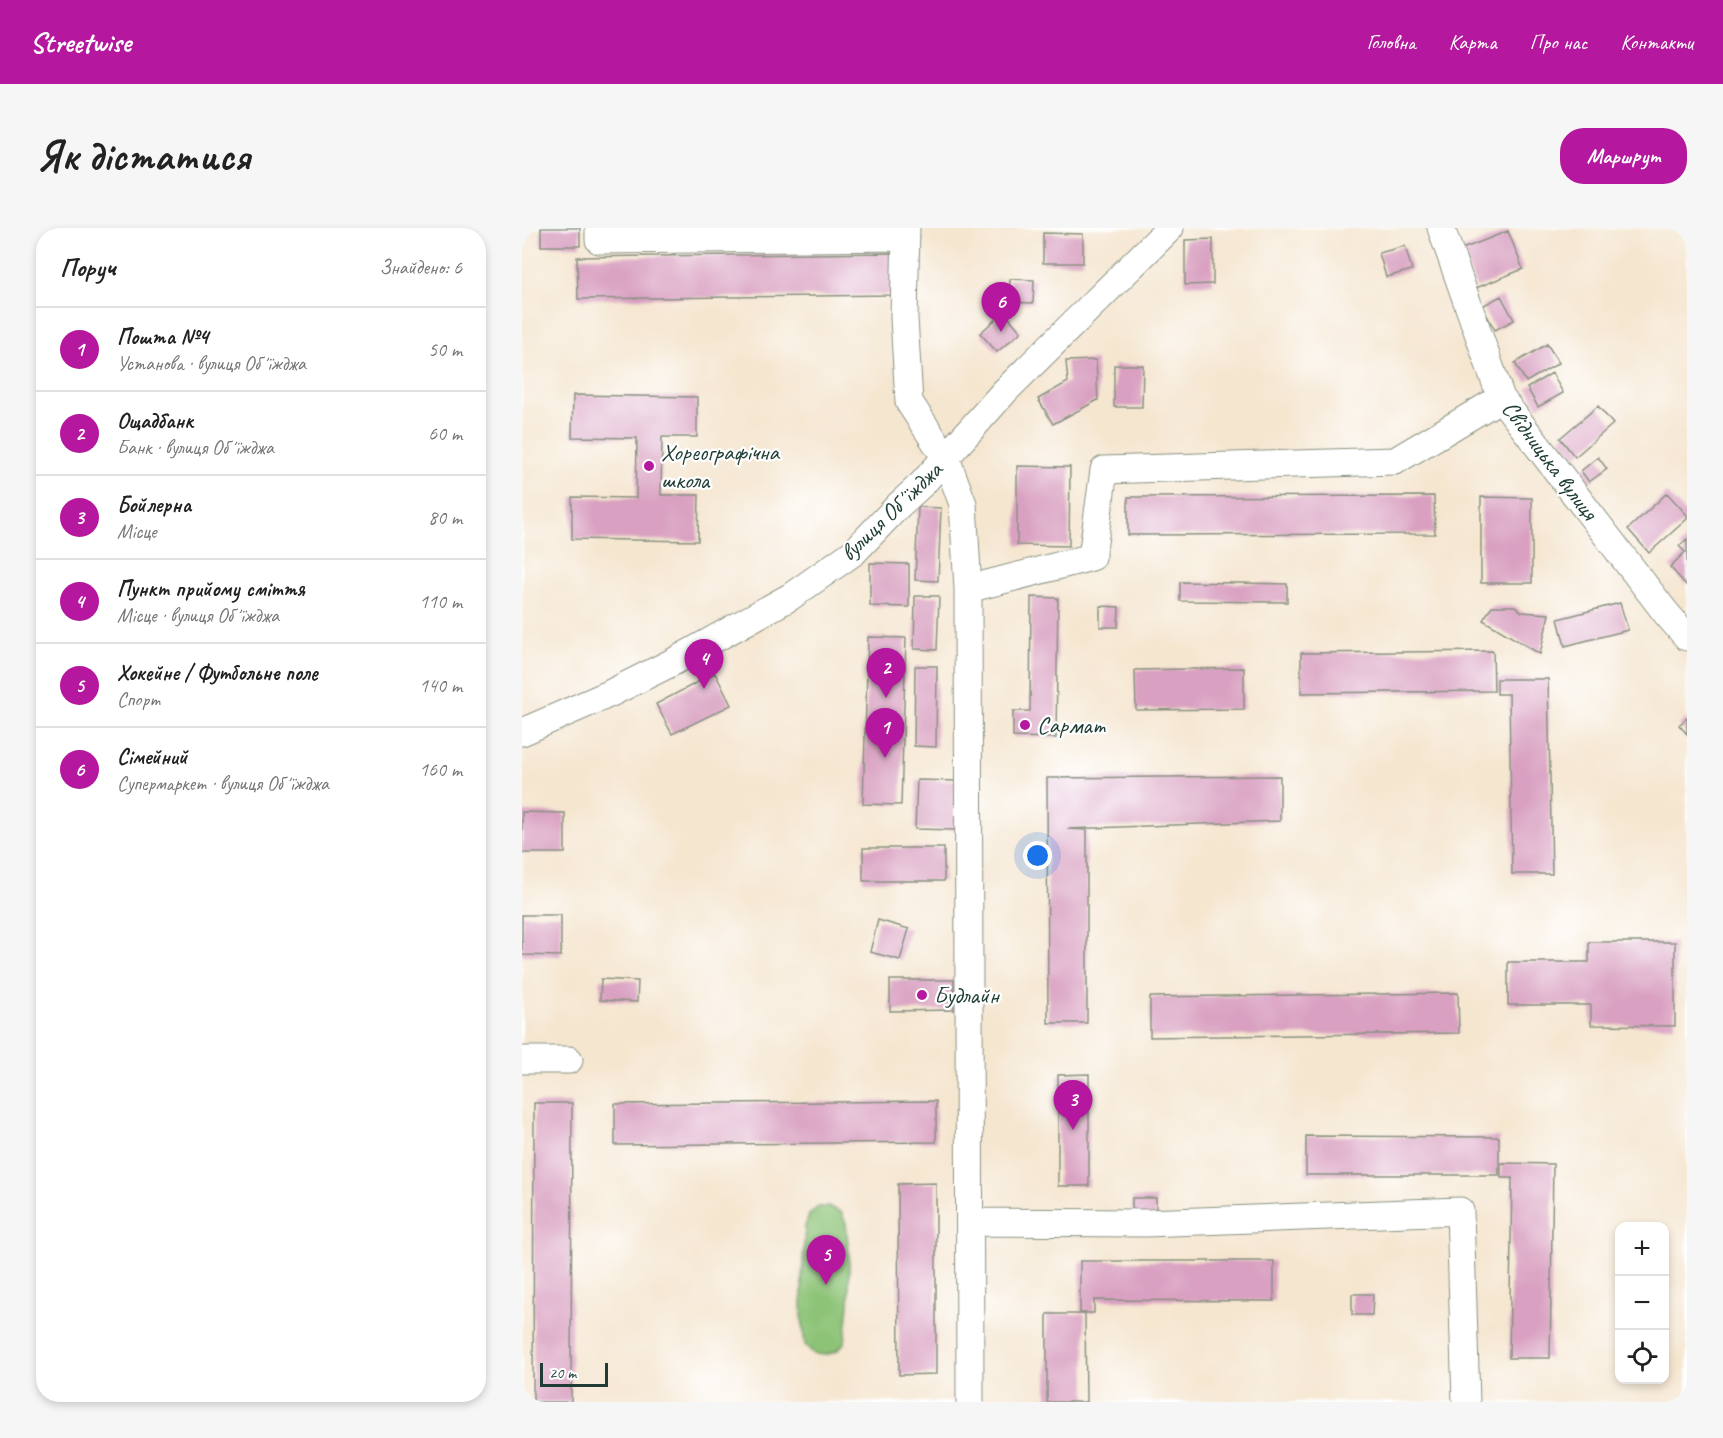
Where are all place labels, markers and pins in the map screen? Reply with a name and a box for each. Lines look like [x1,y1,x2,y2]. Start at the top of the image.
pin: 6 [982,282,1020,332]
place label: Хореографічна школа [661,437,780,495]
marker: Хореографічна школа [642,459,656,473]
pin: 4 [684,640,723,689]
pin: 2 [866,648,906,698]
pin: 1 [866,708,904,758]
place label: Сармат [1037,710,1106,740]
marker: Сармат [1018,718,1032,732]
place label: Будлайн [934,980,1001,1010]
marker: Будлайн [915,988,929,1002]
pin: 3 [1054,1080,1092,1130]
pin: 5 [806,1236,846,1285]

